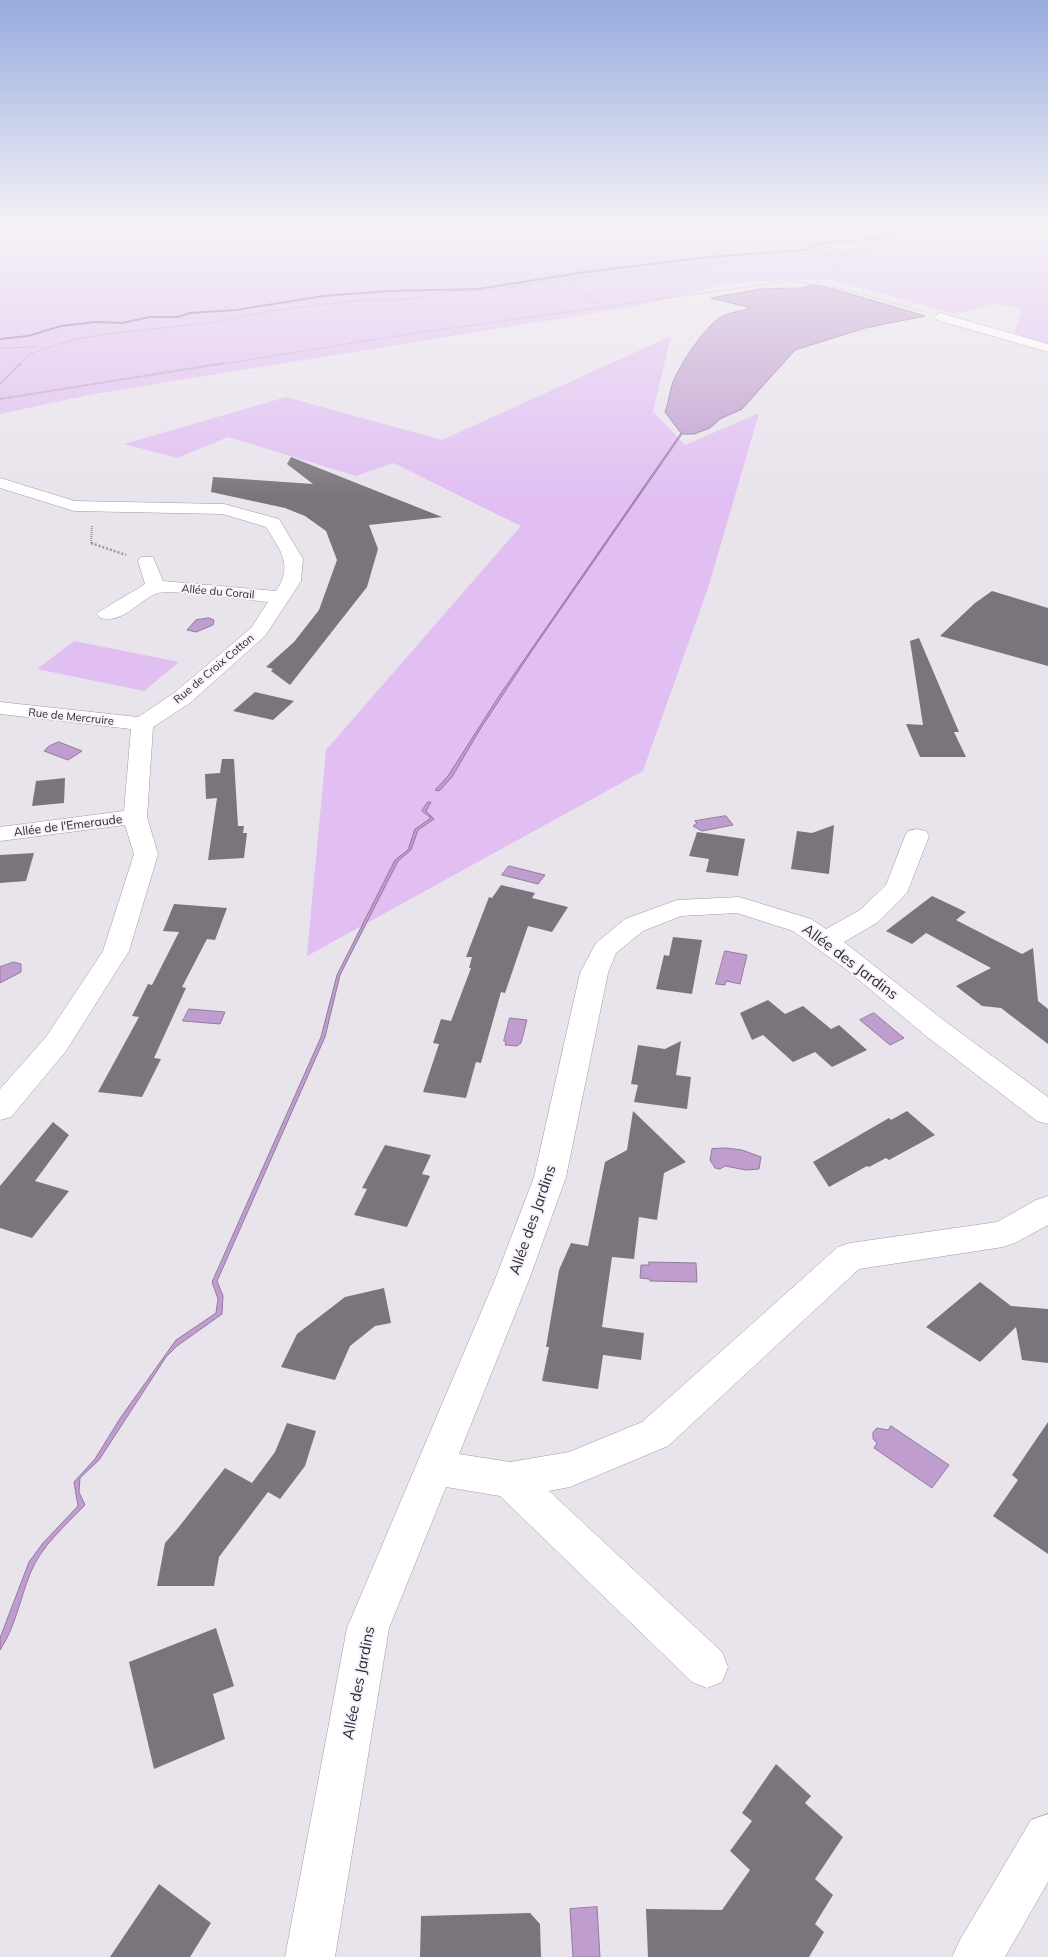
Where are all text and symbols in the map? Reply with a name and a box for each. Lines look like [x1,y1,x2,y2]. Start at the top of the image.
street label: Allée du Corail [181,582,255,602]
street label: Rue de Croix Cotton [171,631,257,707]
street label: Rue de Mercruire [28,706,114,728]
street label: Allée de l'Emeraude [13,812,123,840]
street label: Allée des Jardins [799,920,901,1004]
street label: Allée des Jardins [506,1163,560,1277]
street label: Allée des Jardins [339,1625,379,1741]

